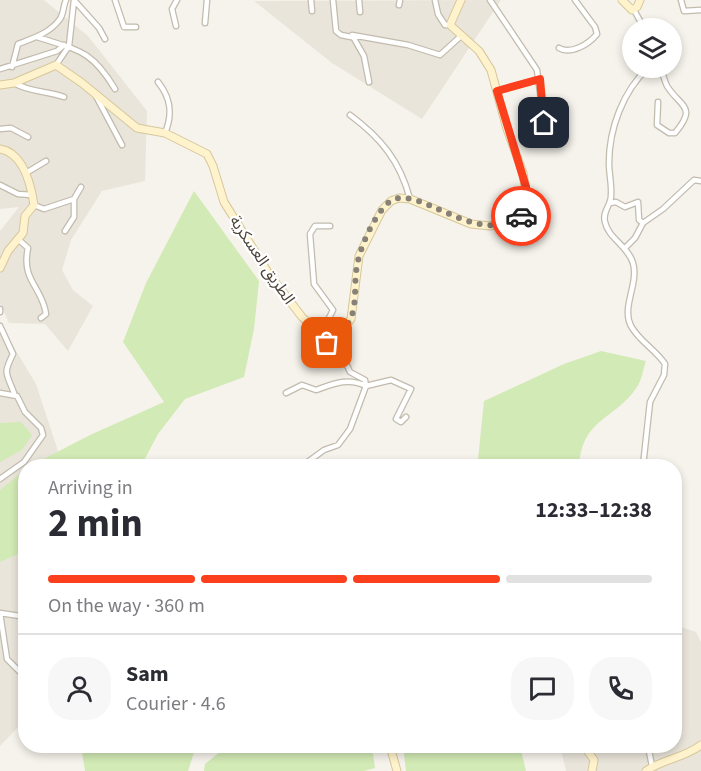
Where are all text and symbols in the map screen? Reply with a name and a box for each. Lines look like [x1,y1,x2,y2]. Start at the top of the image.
map controls [622,18,682,78]
button: layers [622,18,682,78]
pin [518,97,569,148]
icon: home [527,106,560,139]
courier [491,186,551,246]
icon: car [505,200,538,233]
street label: الطريق العسكرية [224,211,300,309]
pin [301,317,352,368]
icon: bag [310,326,343,359]
text: Arriving in [48,474,133,502]
text: 12:33–12:38 [535,494,652,526]
text: 2 min [48,496,143,552]
text: On the way · 360 m [48,592,205,620]
button: person [48,657,111,720]
button: chat [511,657,574,720]
button: phone [589,657,652,720]
text: Sam [126,658,169,690]
text: Courier · 4.6 [126,690,226,718]

